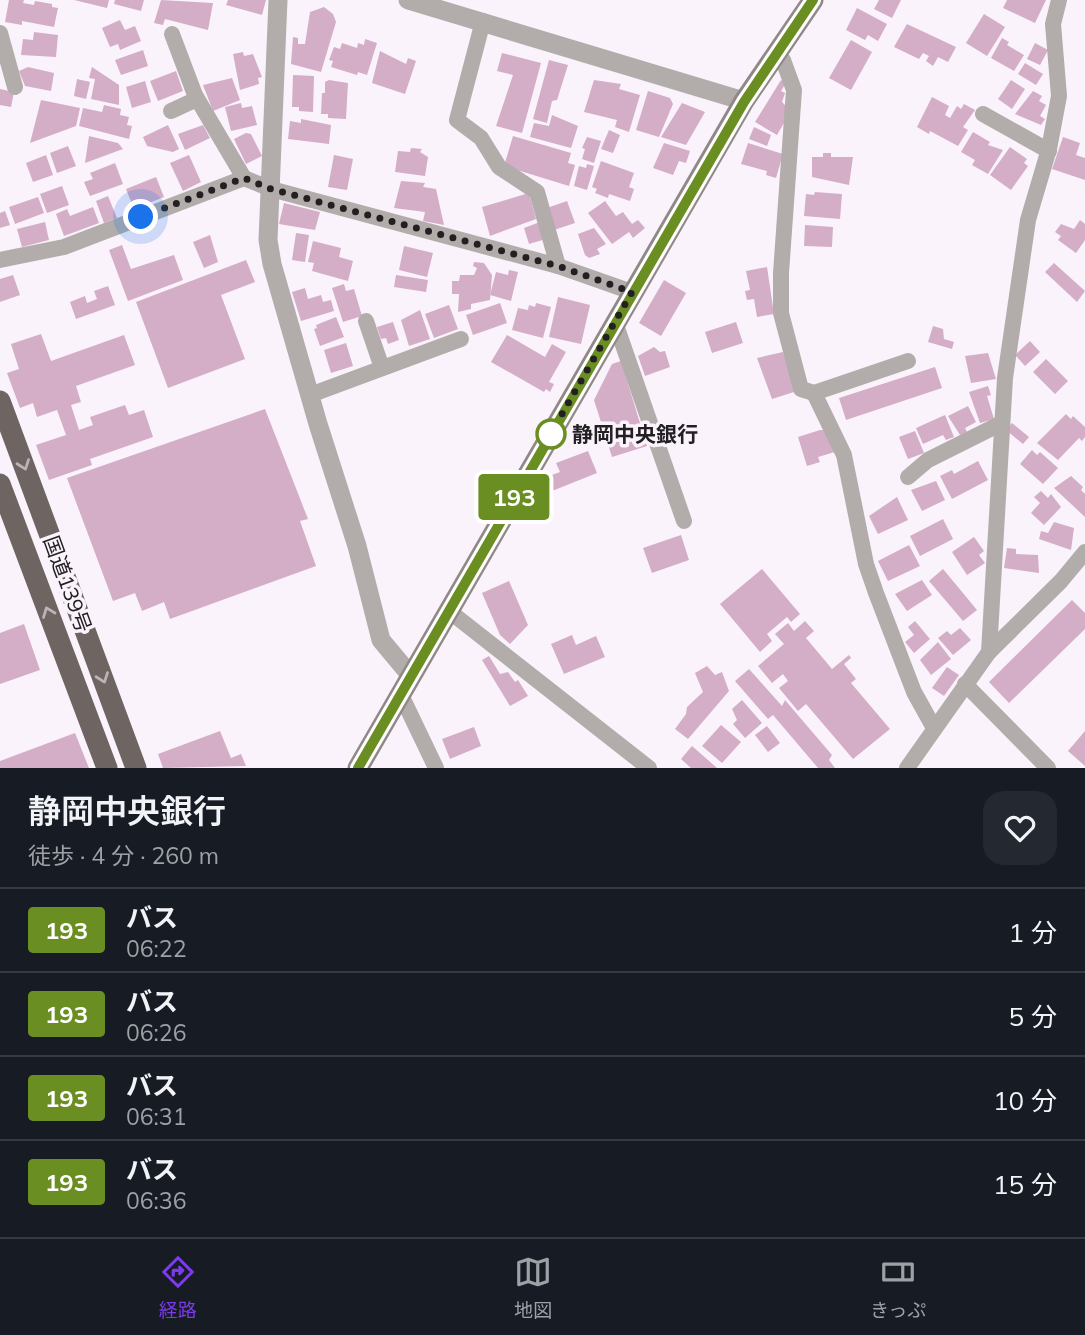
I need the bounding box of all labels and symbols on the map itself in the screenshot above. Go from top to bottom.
your location [123,199,158,234]
marker: 静岡中央銀行 [536,419,566,449]
place label: 静岡中央銀行 [572,421,698,447]
one-way arrow [15,458,29,470]
line badge: 193 [474,474,554,520]
street label: 国道139号 [39,532,97,636]
one-way arrow [42,607,56,619]
one-way arrow [95,671,109,683]

